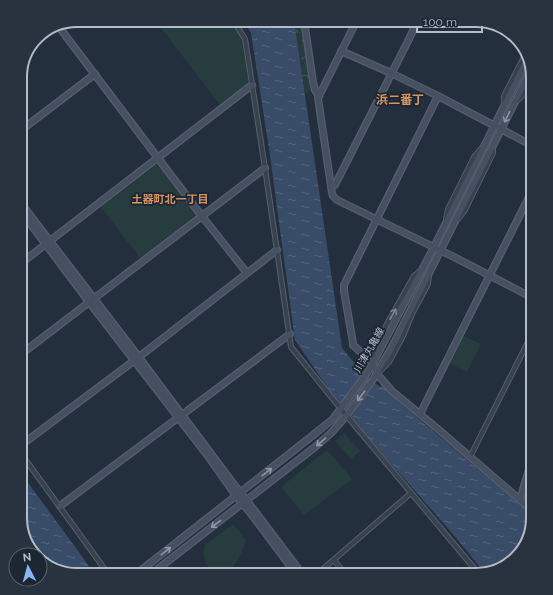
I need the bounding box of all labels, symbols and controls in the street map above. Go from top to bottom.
scale bar [417,8,482,34]
text: 100 m [423,15,457,29]
district label: 浜二番丁 [376,93,424,107]
one-way arrow [503,111,510,123]
district label: 土器町北一丁目 [132,193,209,206]
one-way arrow [390,309,397,321]
street label: 川津丸亀線 [352,326,386,374]
one-way arrow [357,390,365,401]
one-way arrow [316,437,326,446]
one-way arrow [262,468,273,476]
one-way arrow [210,519,221,528]
north arrow [8,547,48,587]
one-way arrow [161,547,172,555]
text: N [22,551,32,564]

